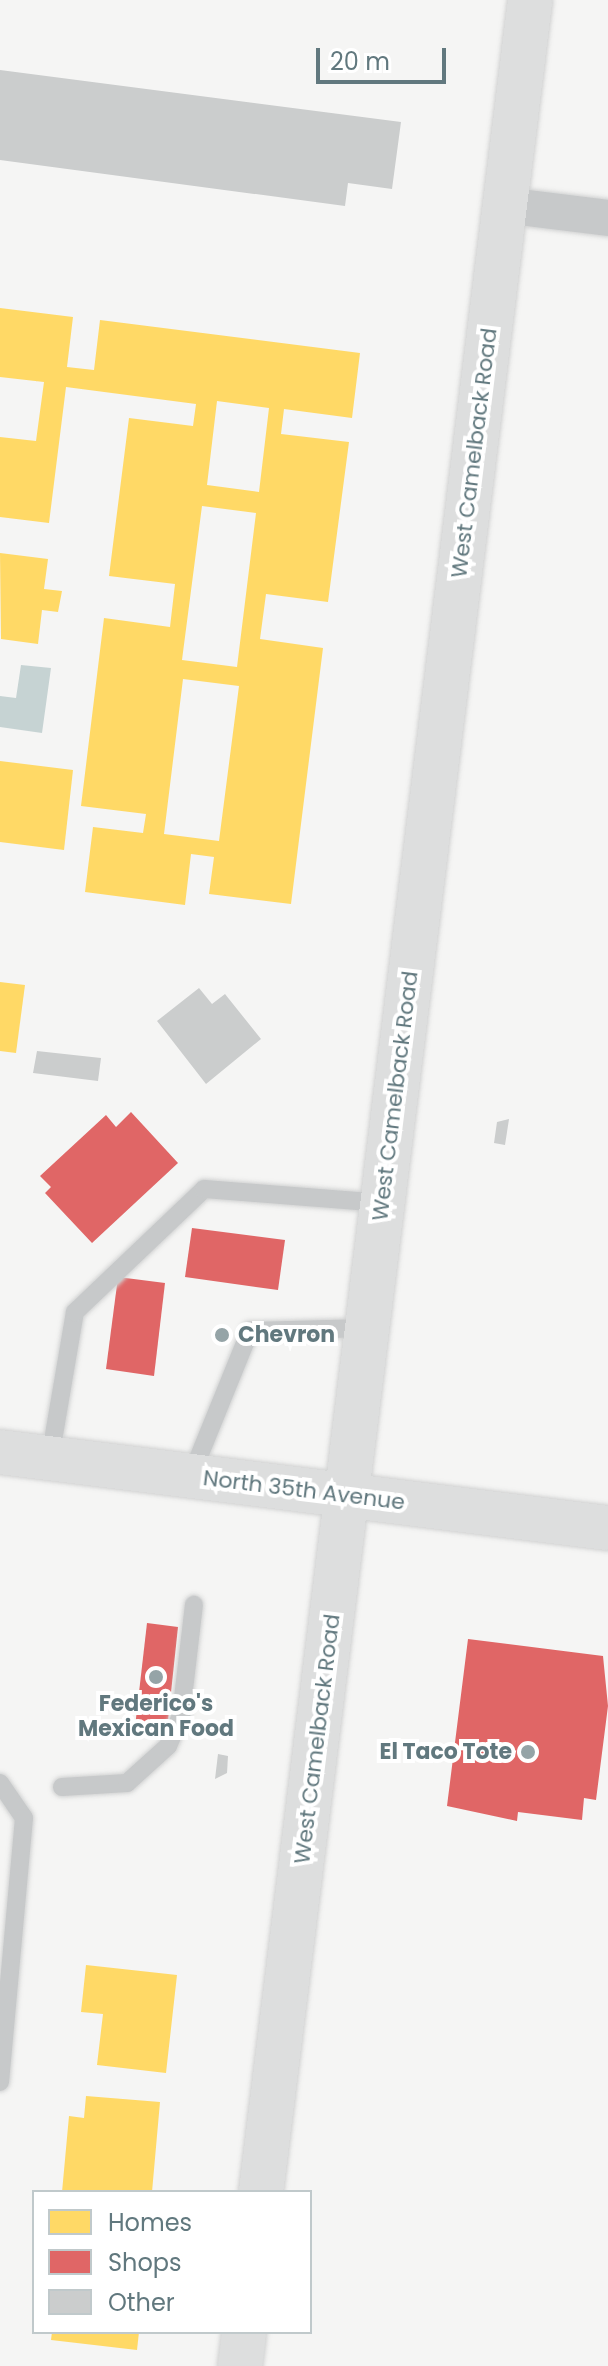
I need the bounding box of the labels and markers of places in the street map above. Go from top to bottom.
place label: Chevron [238,1322,335,1348]
marker: Chevron [213,1326,231,1344]
marker: Federico's Mexican Food [147,1668,165,1686]
place label: Federico's Mexican Food [78,1690,234,1742]
place label: El Taco Tote [380,1739,512,1765]
marker: El Taco Tote [519,1743,537,1761]

